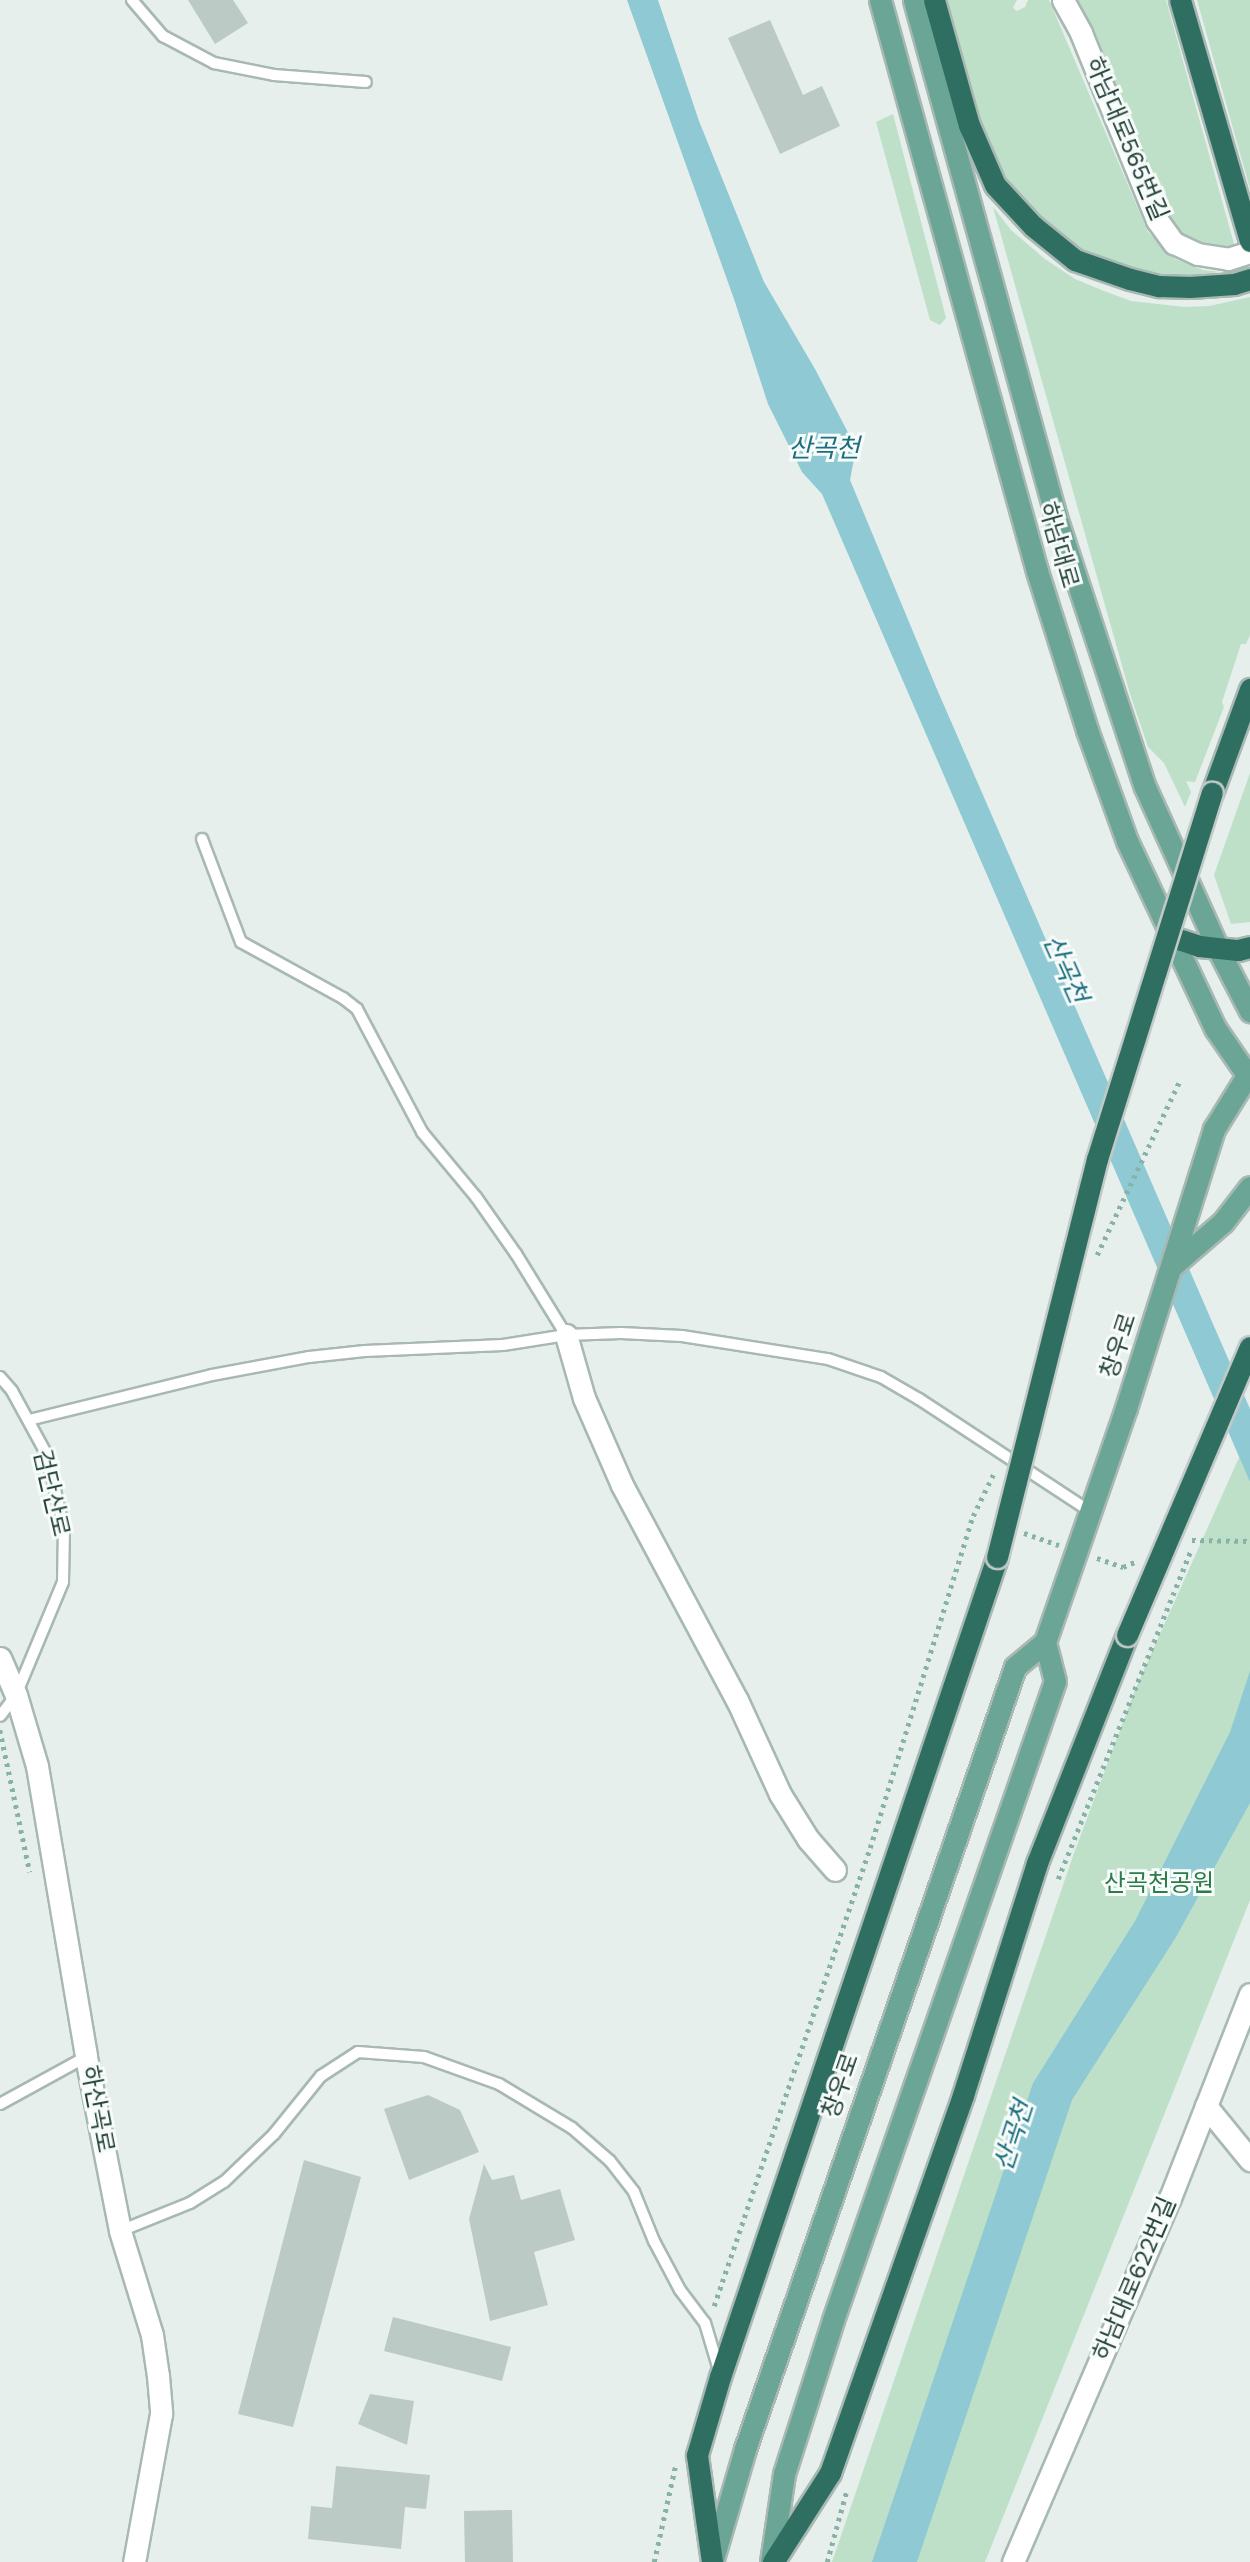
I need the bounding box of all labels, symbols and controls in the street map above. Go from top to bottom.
street label: 하남대로565번길 [1079,53,1173,225]
water label: 산곡천 [788,433,860,465]
street label: 하남대로 [1032,499,1084,591]
water label: 산곡천 [1036,930,1094,1008]
street label: 창우로 [1095,1310,1143,1382]
street label: 검단산로 [27,1447,75,1539]
park label: 산곡천공원 [1104,1870,1214,1898]
street label: 창우로 [817,2050,865,2122]
street label: 하산곡로 [74,2063,120,2155]
water label: 산곡천 [988,2097,1040,2175]
street label: 하남대로622번길 [1088,2193,1182,2365]

